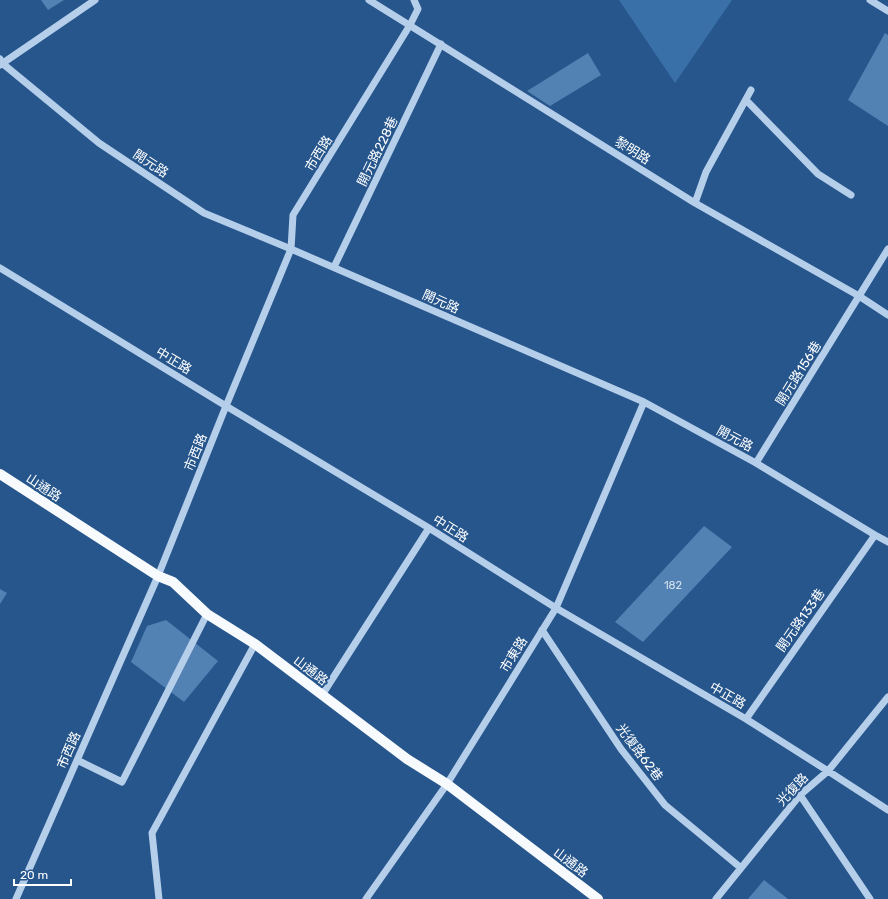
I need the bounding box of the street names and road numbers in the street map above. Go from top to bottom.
street label: 開元路228巷 [354,114,401,188]
street label: 市西路 [302,133,335,174]
street label: 黎明路 [612,134,653,167]
street label: 開元路 [130,147,171,180]
street label: 開元路 [420,287,462,316]
street label: 開元路156巷 [773,338,824,408]
street label: 中正路 [153,344,194,377]
street label: 開元路 [714,423,756,454]
street label: 市西路 [181,431,210,473]
street label: 山通路 [23,471,64,504]
street label: 中正路 [430,512,471,545]
street label: 開元路133巷 [773,586,828,655]
street label: 市東路 [497,634,530,675]
street label: 山通路 [291,653,331,688]
street label: 中正路 [707,679,748,712]
street label: 光復路62巷 [613,721,666,784]
street label: 市西路 [54,729,83,771]
street label: 光復路 [774,770,811,809]
street label: 山通路 [551,845,591,880]

